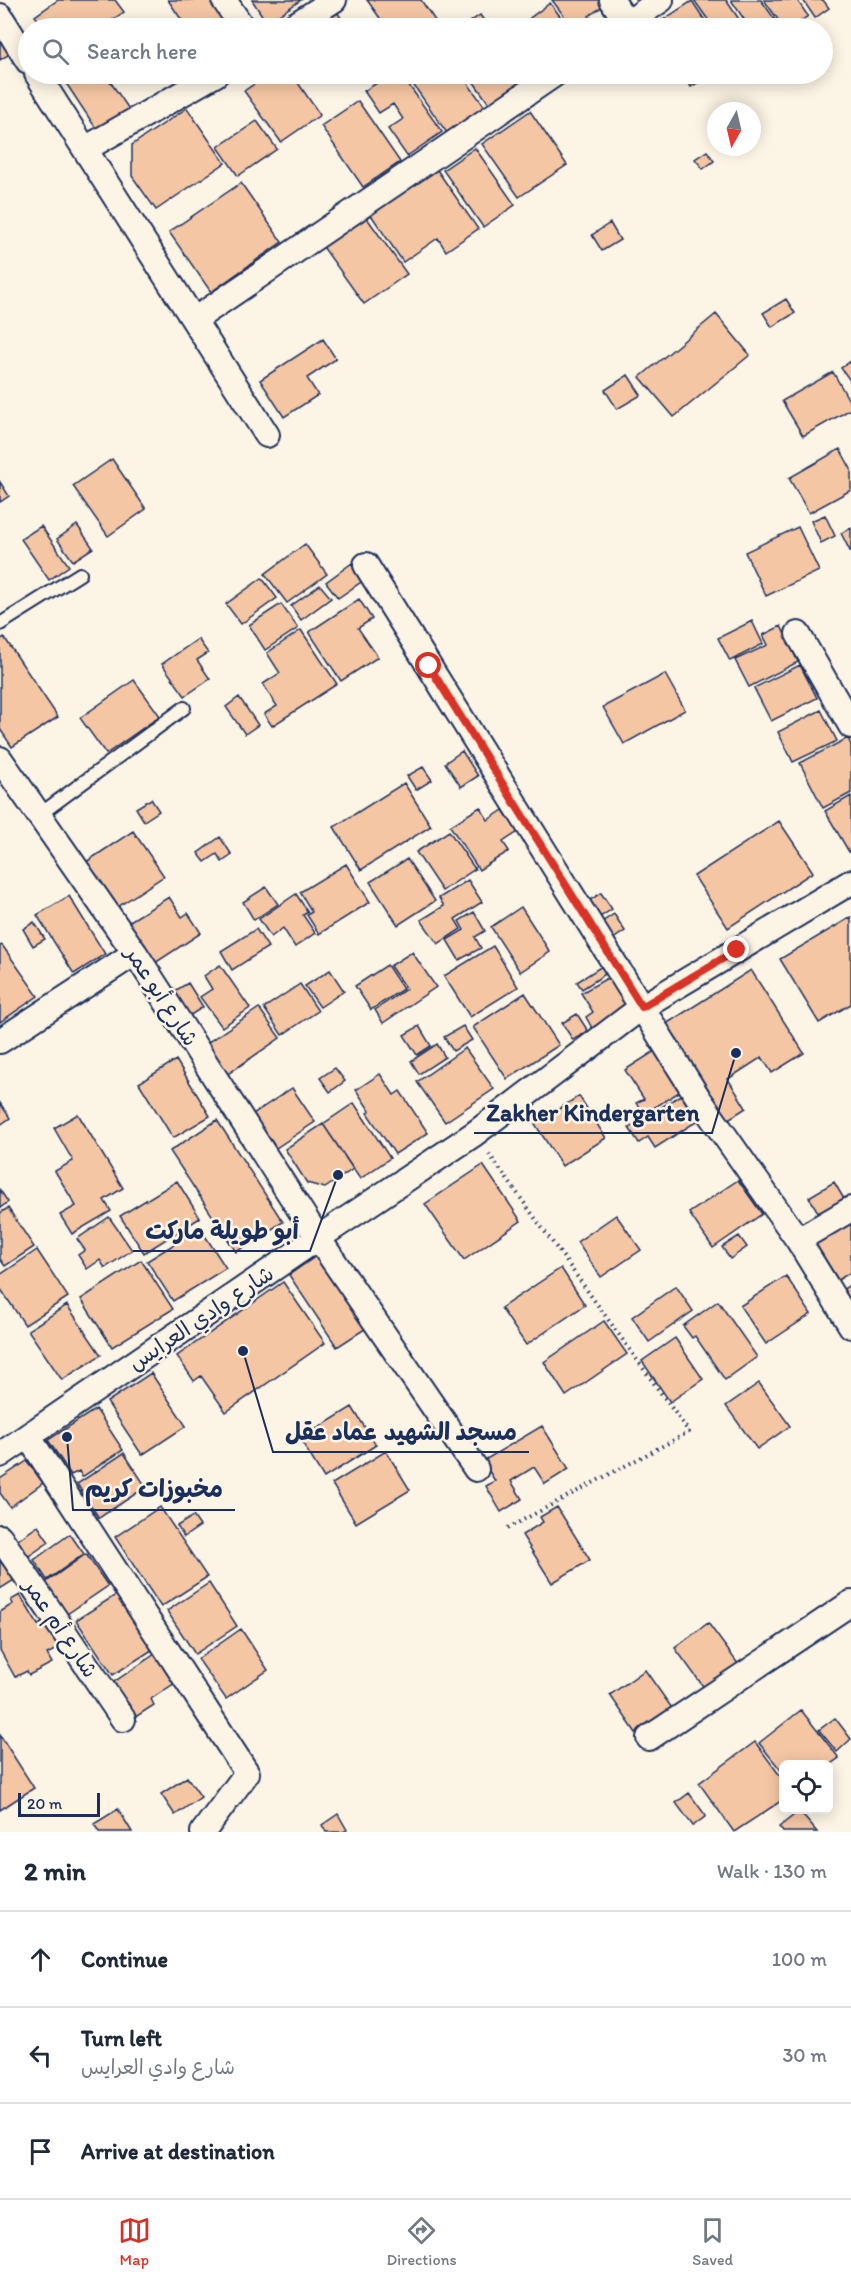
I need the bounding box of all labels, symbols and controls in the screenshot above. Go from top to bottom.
search box [18,18,833,84]
icon: search [39,35,72,68]
text: Search here [87,38,197,65]
north arrow [707,102,761,156]
route start [415,652,441,678]
route end [723,936,749,962]
street label: شارع أبو عمر [117,939,204,1052]
callout: Zakher Kindergarten [474,1091,712,1133]
text: Zakher Kindergarten [486,1098,700,1128]
callout: أبو طويلة ماركت [133,1209,310,1251]
text: أبو طويلة ماركت [145,1216,300,1246]
street label: شارع وادي العرايس [123,1259,280,1379]
callout: مسجد الشهيد عماد عقل [273,1410,529,1452]
text: مسجد الشهيد عماد عقل [285,1417,517,1446]
callout: مخبوزات كريم [73,1468,235,1510]
text: مخبوزات كريم [85,1474,223,1507]
street label: شارع أم عمر [14,1572,104,1684]
map controls [779,1760,833,1814]
button: locate [779,1760,833,1814]
scale bar [18,1790,100,1818]
text: 20 m [27,1794,62,1813]
text: 2 min [24,1855,86,1887]
text: Walk · 130 m [717,1859,827,1883]
icon: ahead [24,1943,57,1976]
text: Continue [81,1946,168,1973]
text: 100 m [772,1947,827,1971]
text: Turn left [81,2025,162,2052]
icon: left [24,2039,57,2072]
text: 30 m [782,2043,827,2067]
text: شارع وادي العرايس [81,2055,235,2079]
icon: arrive [24,2135,57,2168]
text: Arrive at destination [81,2138,275,2165]
tab: Map [118,2214,151,2269]
tab: Directions [386,2214,457,2269]
tab: Saved [692,2214,733,2269]

